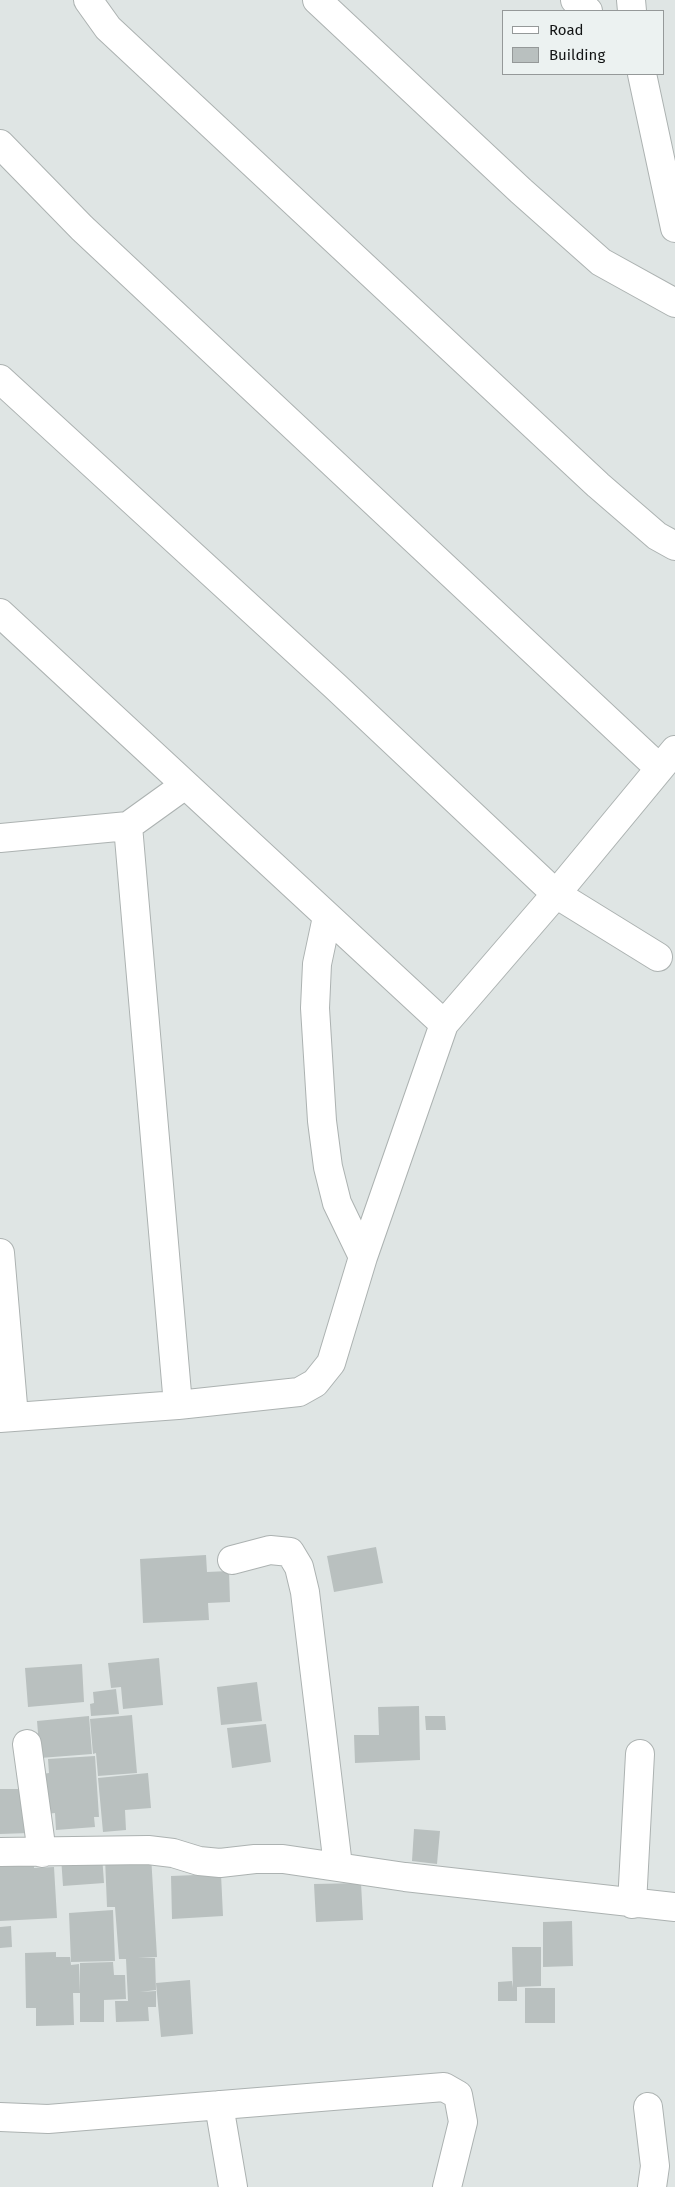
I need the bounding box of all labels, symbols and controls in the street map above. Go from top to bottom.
legend [502,10,665,75]
text: Road [549,21,584,39]
text: Building [549,46,605,64]

